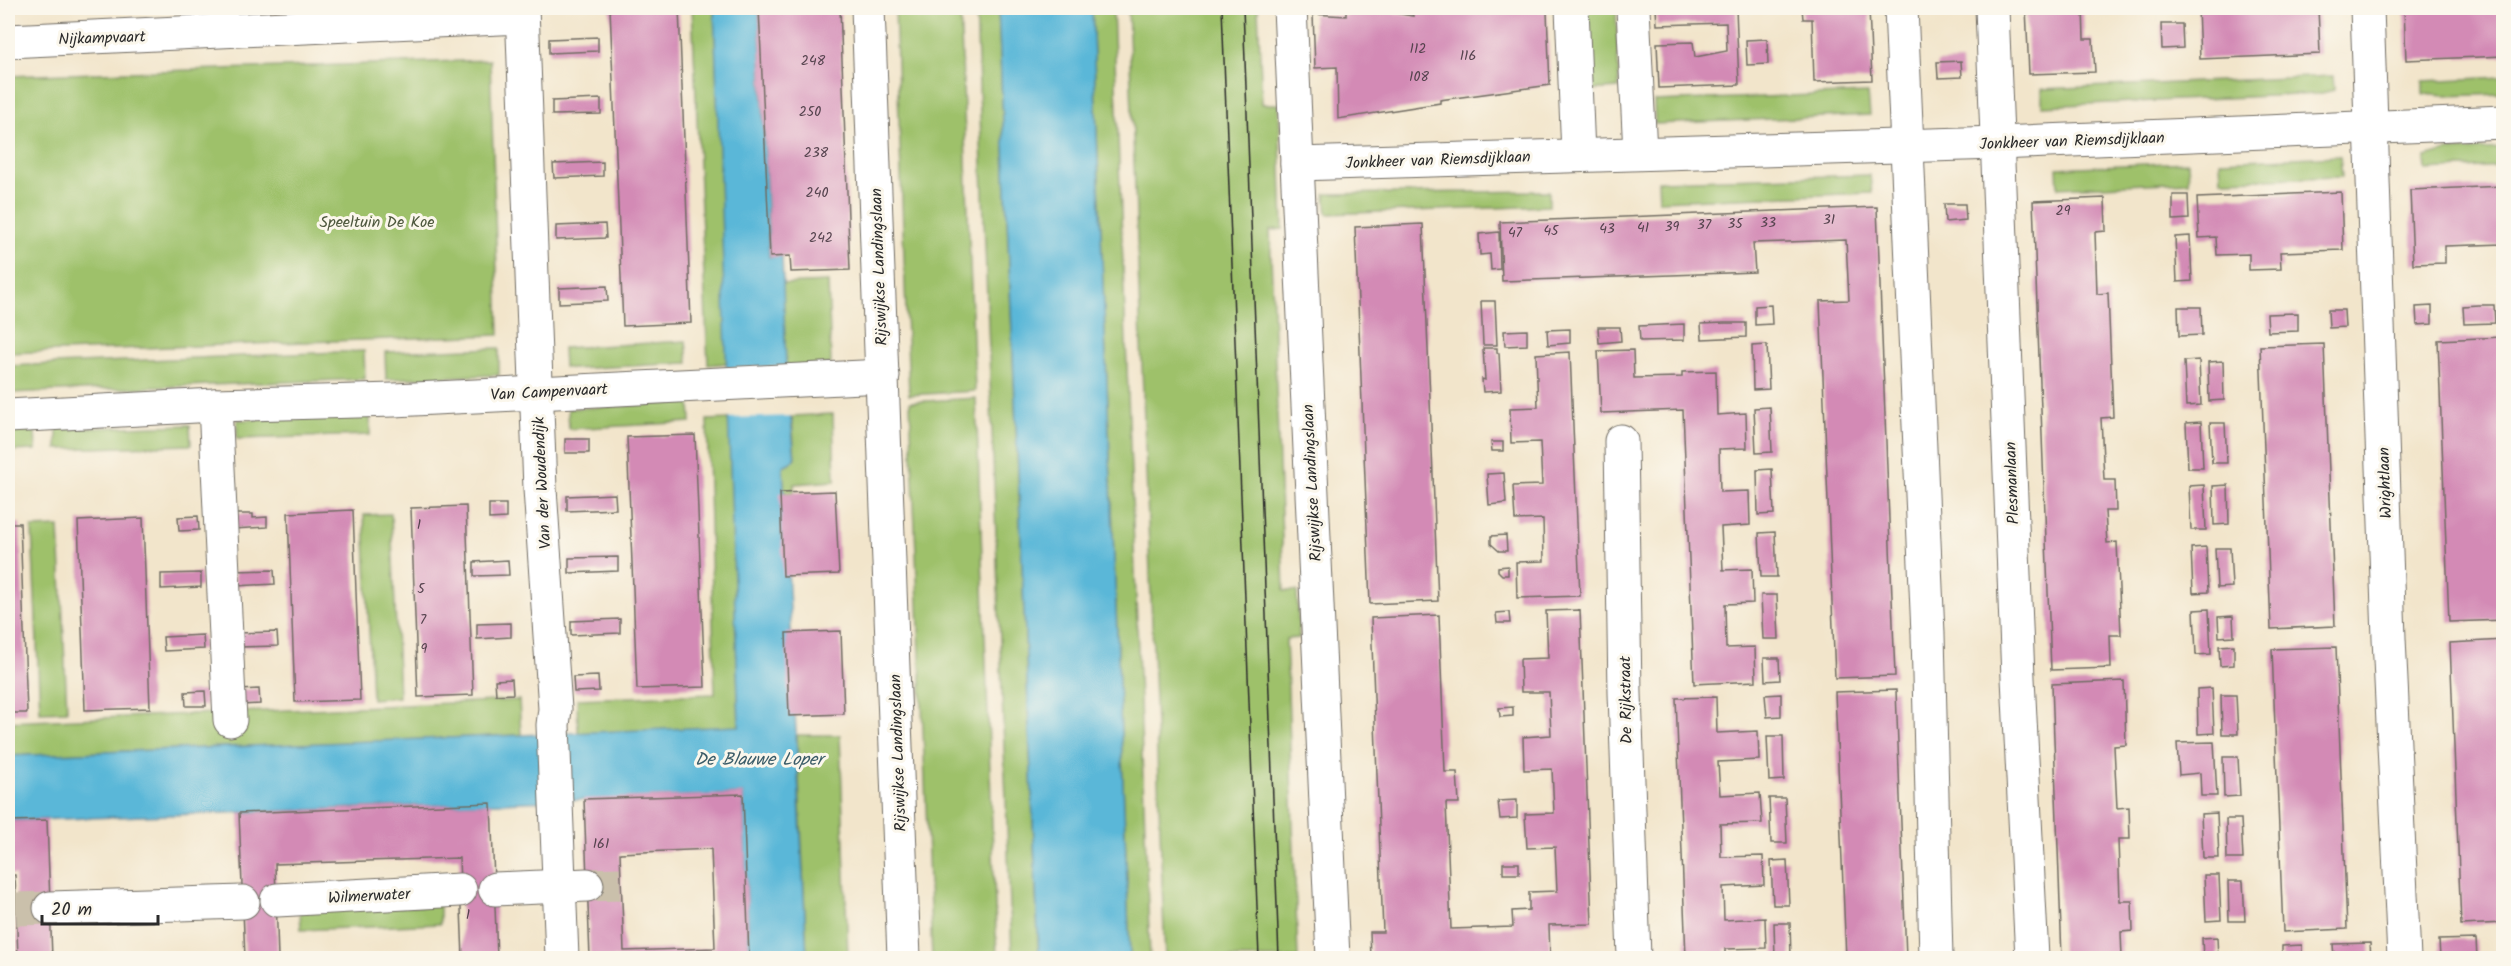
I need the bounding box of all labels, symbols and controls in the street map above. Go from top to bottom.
street label: Nijkampvaart [58,24,147,53]
house number: 112 [1410,38,1426,60]
house number: 116 [1460,45,1476,67]
house number: 248 [801,50,826,72]
house number: 108 [1409,66,1429,88]
house number: 250 [799,101,821,123]
street label: Jonkheer van Riemsdijklaan [1979,126,2165,157]
house number: 238 [804,142,829,164]
street label: Jonkheer van Riemsdijklaan [1345,145,1531,176]
house number: 240 [806,182,828,204]
street label: Rijswijkse Landingslaan [864,188,895,346]
house number: 29 [2056,200,2071,222]
house number: 31 [1823,209,1835,231]
park label: Speeltuin De Koe [320,210,434,235]
house number: 33 [1760,212,1776,234]
house number: 35 [1727,213,1744,235]
house number: 37 [1697,214,1712,236]
house number: 39 [1665,216,1680,238]
house number: 41 [1637,217,1649,239]
house number: 43 [1599,218,1615,240]
house number: 45 [1543,220,1560,242]
house number: 47 [1508,222,1523,244]
house number: 242 [809,227,833,249]
street label: Van Campenvaart [490,377,609,408]
street label: Rijswijkse Landingslaan [1296,404,1329,562]
street label: Van der Woudendijk [527,416,558,550]
street label: Plesmanlaan [1999,441,2026,525]
street label: Wrightlaan [2372,447,2399,519]
house number: 1 [417,514,421,536]
house number: 5 [417,578,426,600]
house number: 7 [420,609,427,631]
house number: 9 [421,638,428,660]
street label: De Rijkstraat [1613,655,1640,744]
street label: Rijswijkse Landingslaan [883,674,914,832]
water label: De Blauwe Loper [695,746,827,775]
house number: 161 [593,833,609,855]
street label: Wilmerwater [327,882,413,911]
scale bar [42,888,158,926]
text: 20 m [51,896,92,925]
house number: 1 [466,904,470,926]

